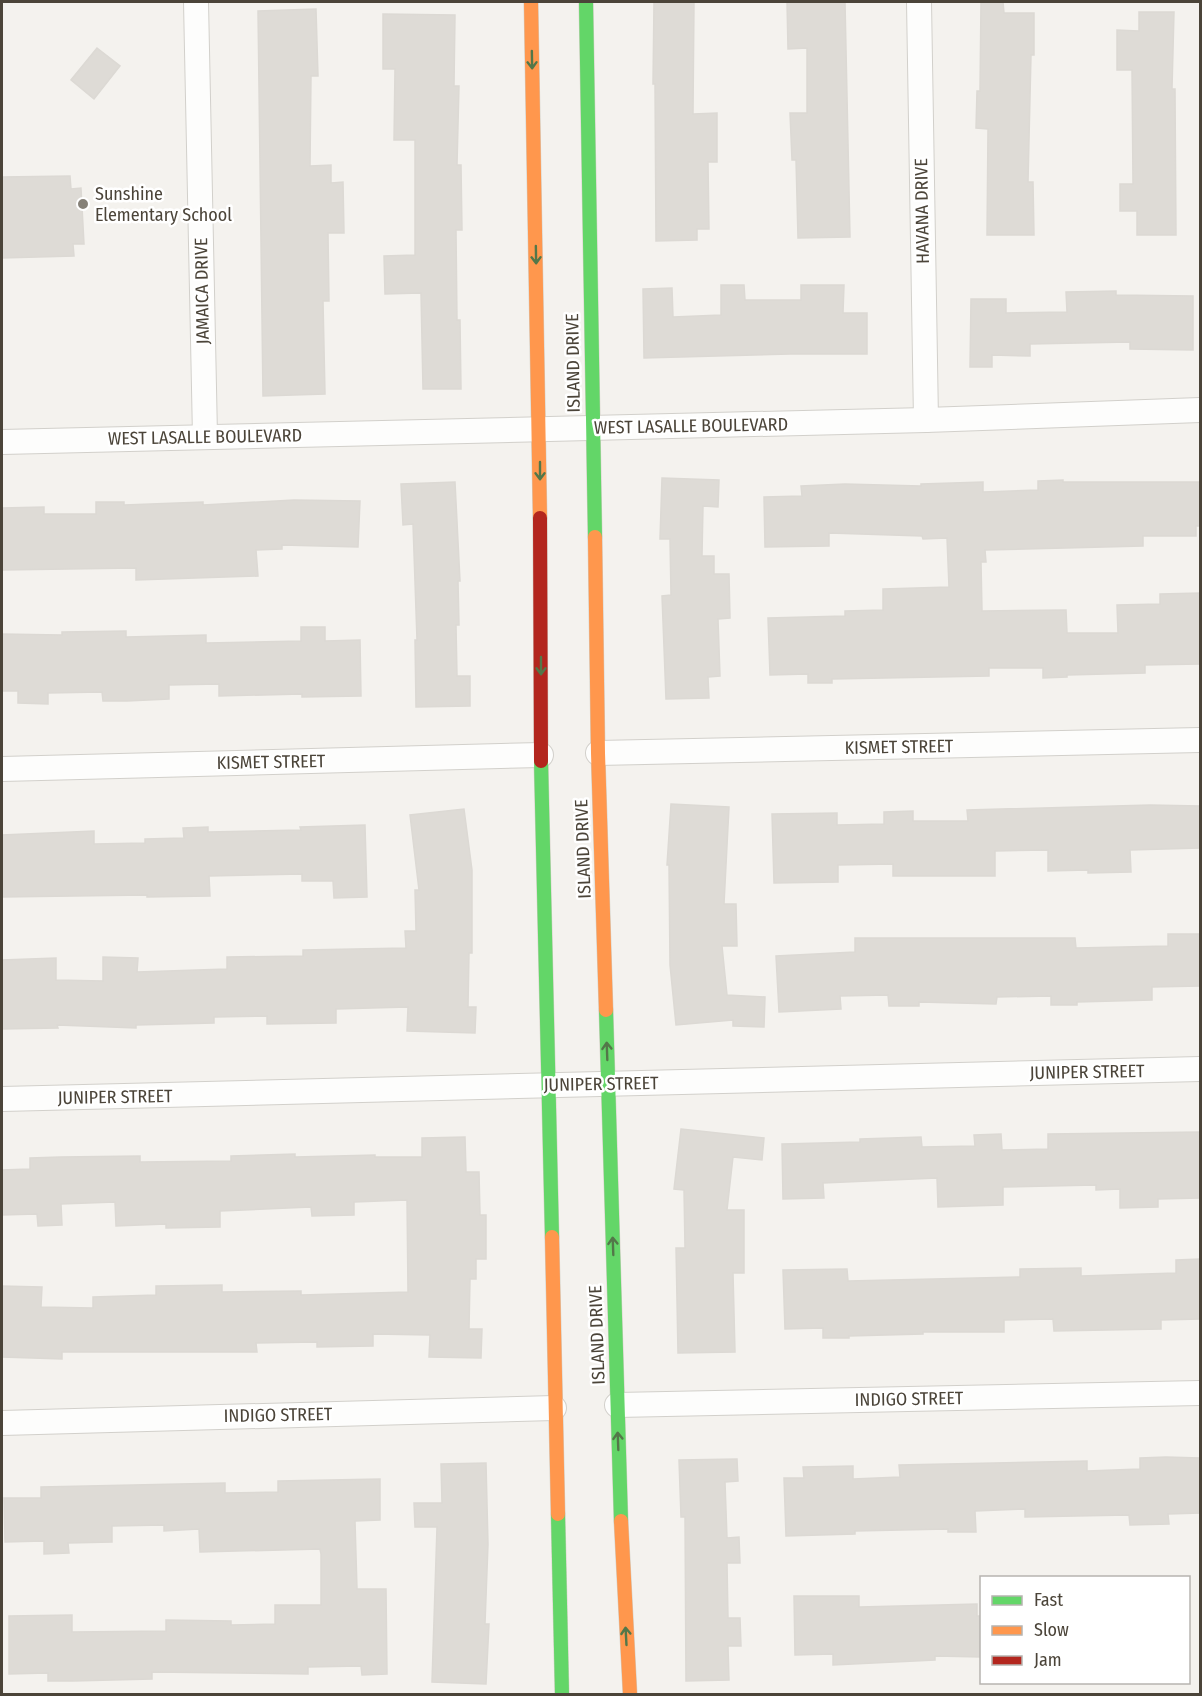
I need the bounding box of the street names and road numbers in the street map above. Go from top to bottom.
street label: HAVANA DRIVE [910,158,934,264]
street label: JAMAICA DRIVE [190,237,214,345]
street label: ISLAND DRIVE [561,313,585,413]
street label: WEST LASALLE BOULEVARD [594,413,788,439]
street label: WEST LASALLE BOULEVARD [108,424,302,450]
street label: KISMET STREET [844,735,954,759]
street label: KISMET STREET [216,750,326,774]
street label: ISLAND DRIVE [570,799,596,899]
street label: JUNIPER STREET [1029,1060,1145,1084]
street label: JUNIPER STREET [543,1072,659,1096]
street label: JUNIPER STREET [57,1085,173,1109]
street label: ISLAND DRIVE [584,1285,610,1385]
street label: INDIGO STREET [855,1387,964,1411]
street label: INDIGO STREET [224,1403,333,1427]

